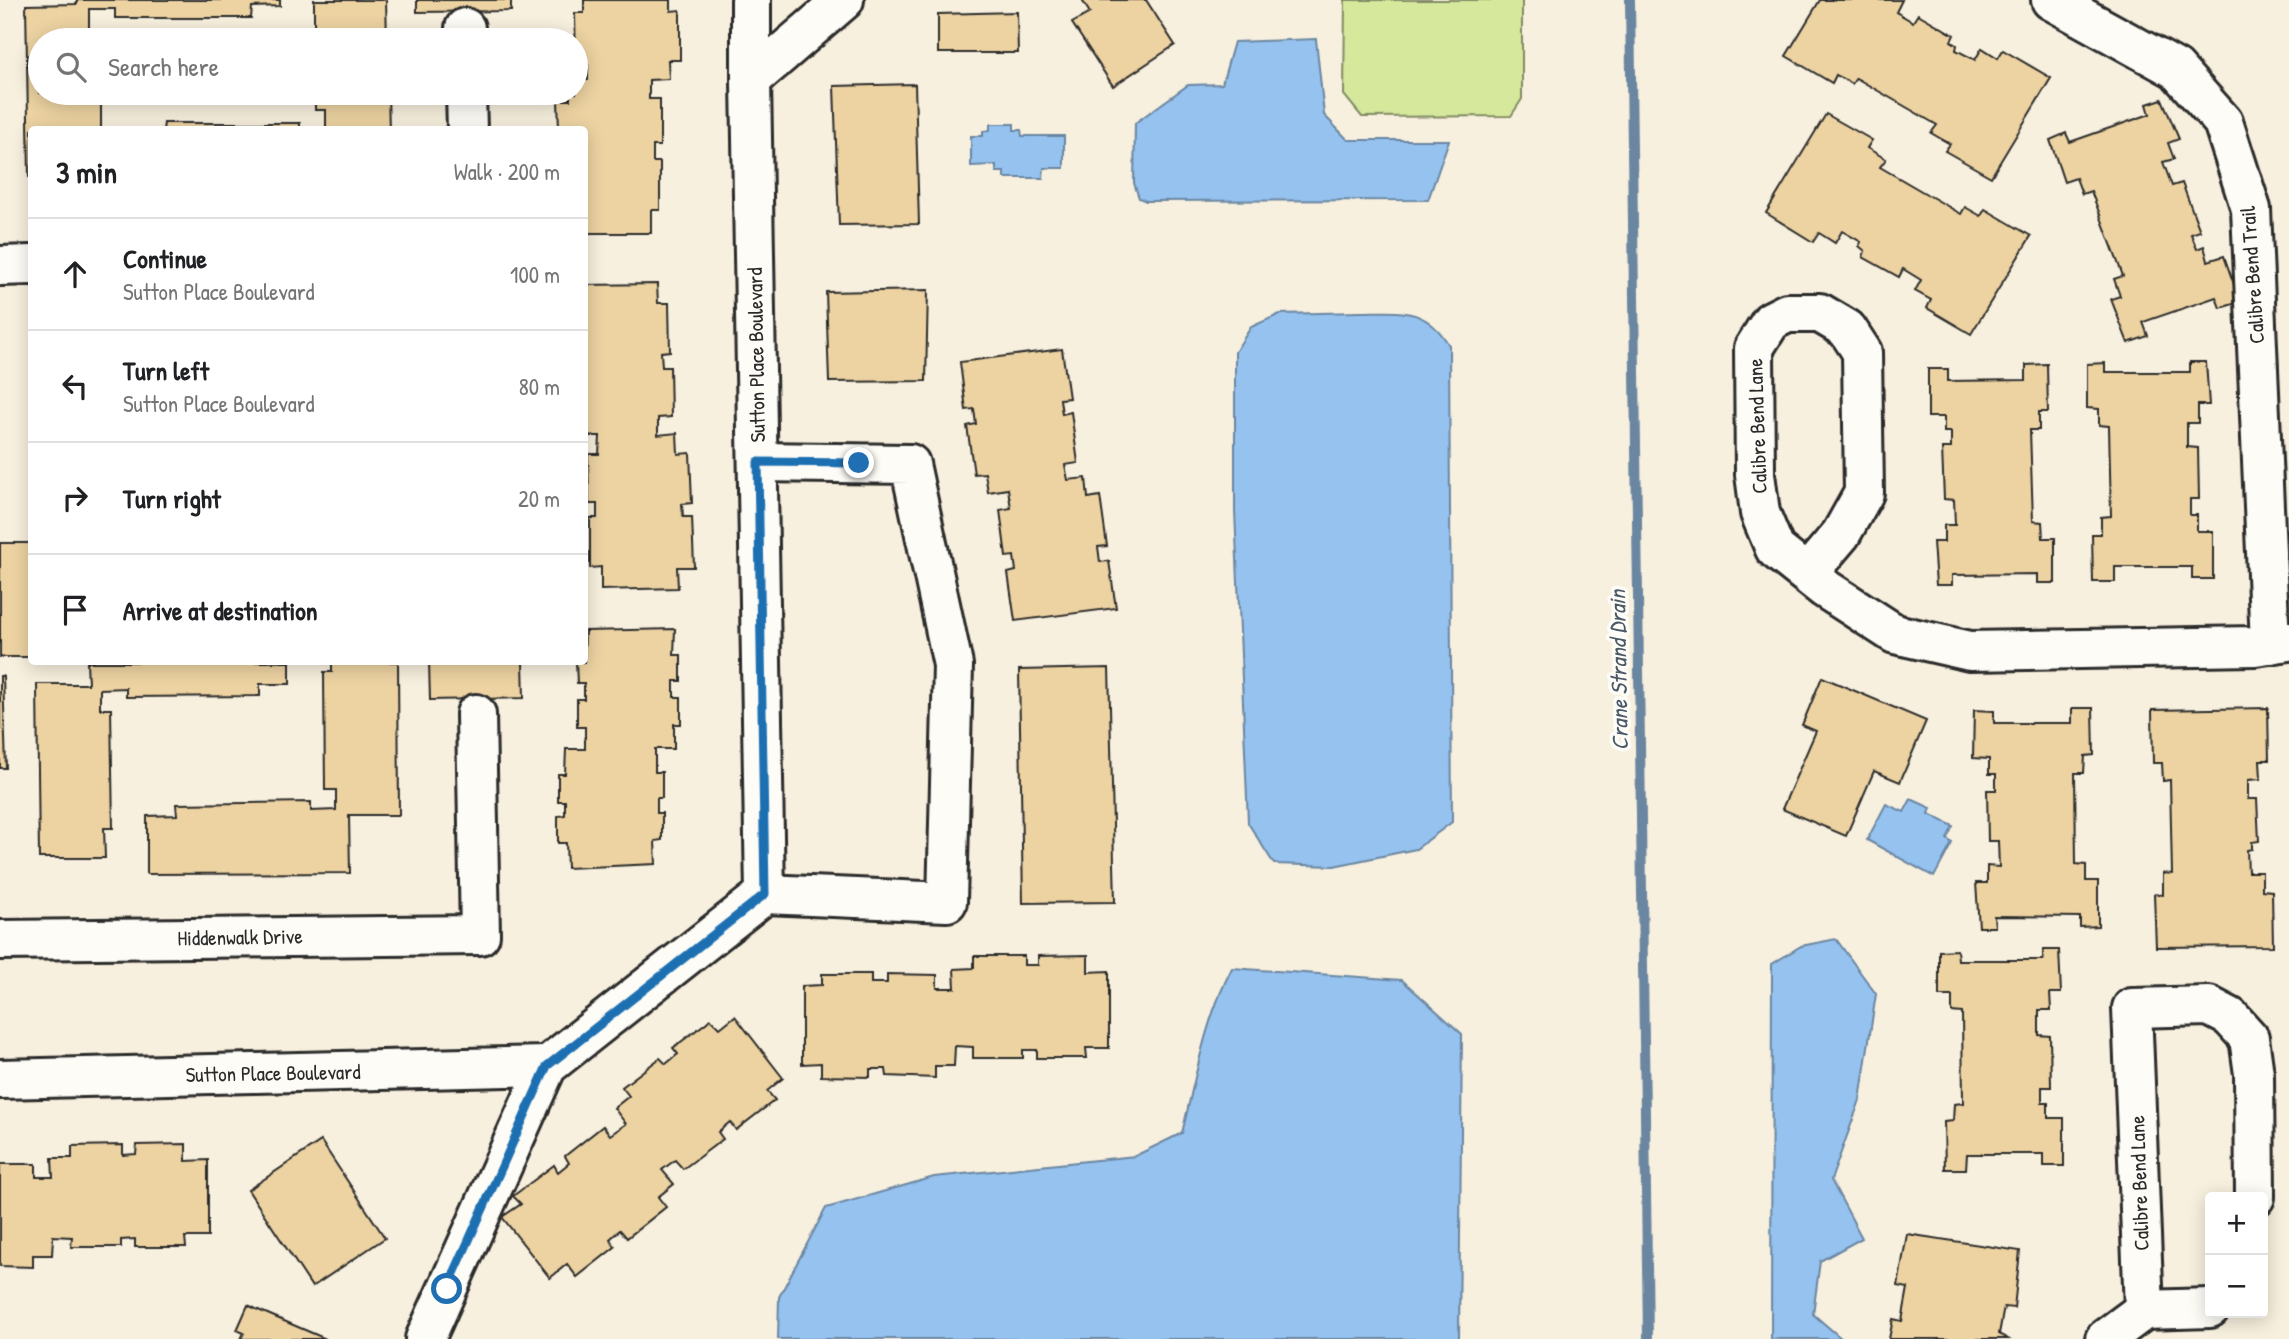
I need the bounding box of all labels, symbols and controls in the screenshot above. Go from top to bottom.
search box [28,28,588,105]
icon: search [52,48,90,86]
text: Search here [108,49,219,84]
text: 3 min [56,152,117,192]
text: Walk · 200 m [454,156,560,187]
street label: Calibre Bend Trail [2233,205,2271,345]
text: Continue [123,241,207,276]
icon: ahead [56,255,94,293]
text: 100 m [510,259,560,290]
street label: Sutton Place Boulevard [740,267,772,443]
text: Sutton Place Boulevard [123,276,315,307]
text: Turn left [123,353,209,388]
street label: Calibre Bend Lane [1740,358,1774,494]
icon: left [56,367,94,405]
text: 80 m [519,371,560,402]
text: Sutton Place Boulevard [123,388,315,419]
route end [843,447,874,478]
icon: right [56,479,94,517]
text: Turn right [123,481,221,516]
text: 20 m [518,483,560,514]
water label: Crane Strand Drain [1601,588,1635,751]
icon: arrive [56,591,94,629]
text: Arrive at destination [123,593,318,628]
street label: Hiddenwalk Drive [177,921,303,953]
street label: Sutton Place Boulevard [185,1057,361,1089]
street label: Calibre Bend Lane [2122,1115,2156,1251]
map controls [2205,1192,2268,1318]
button: + [2205,1192,2268,1255]
button: − [2205,1255,2268,1318]
route start [431,1273,462,1304]

